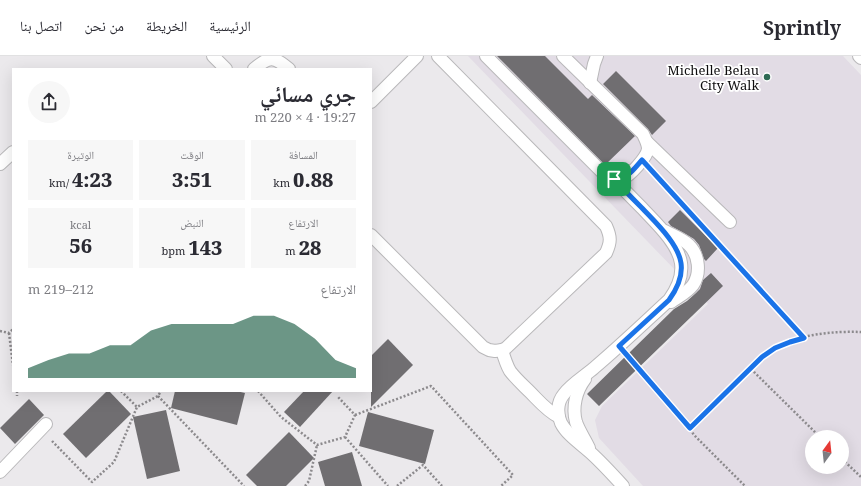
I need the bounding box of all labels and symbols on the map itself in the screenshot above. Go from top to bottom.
place label: Michelle Belau City Walk [668,61,759,94]
marker: Michelle Belau City Walk [762,72,772,82]
pin [597,162,631,196]
north arrow [805,430,849,474]

